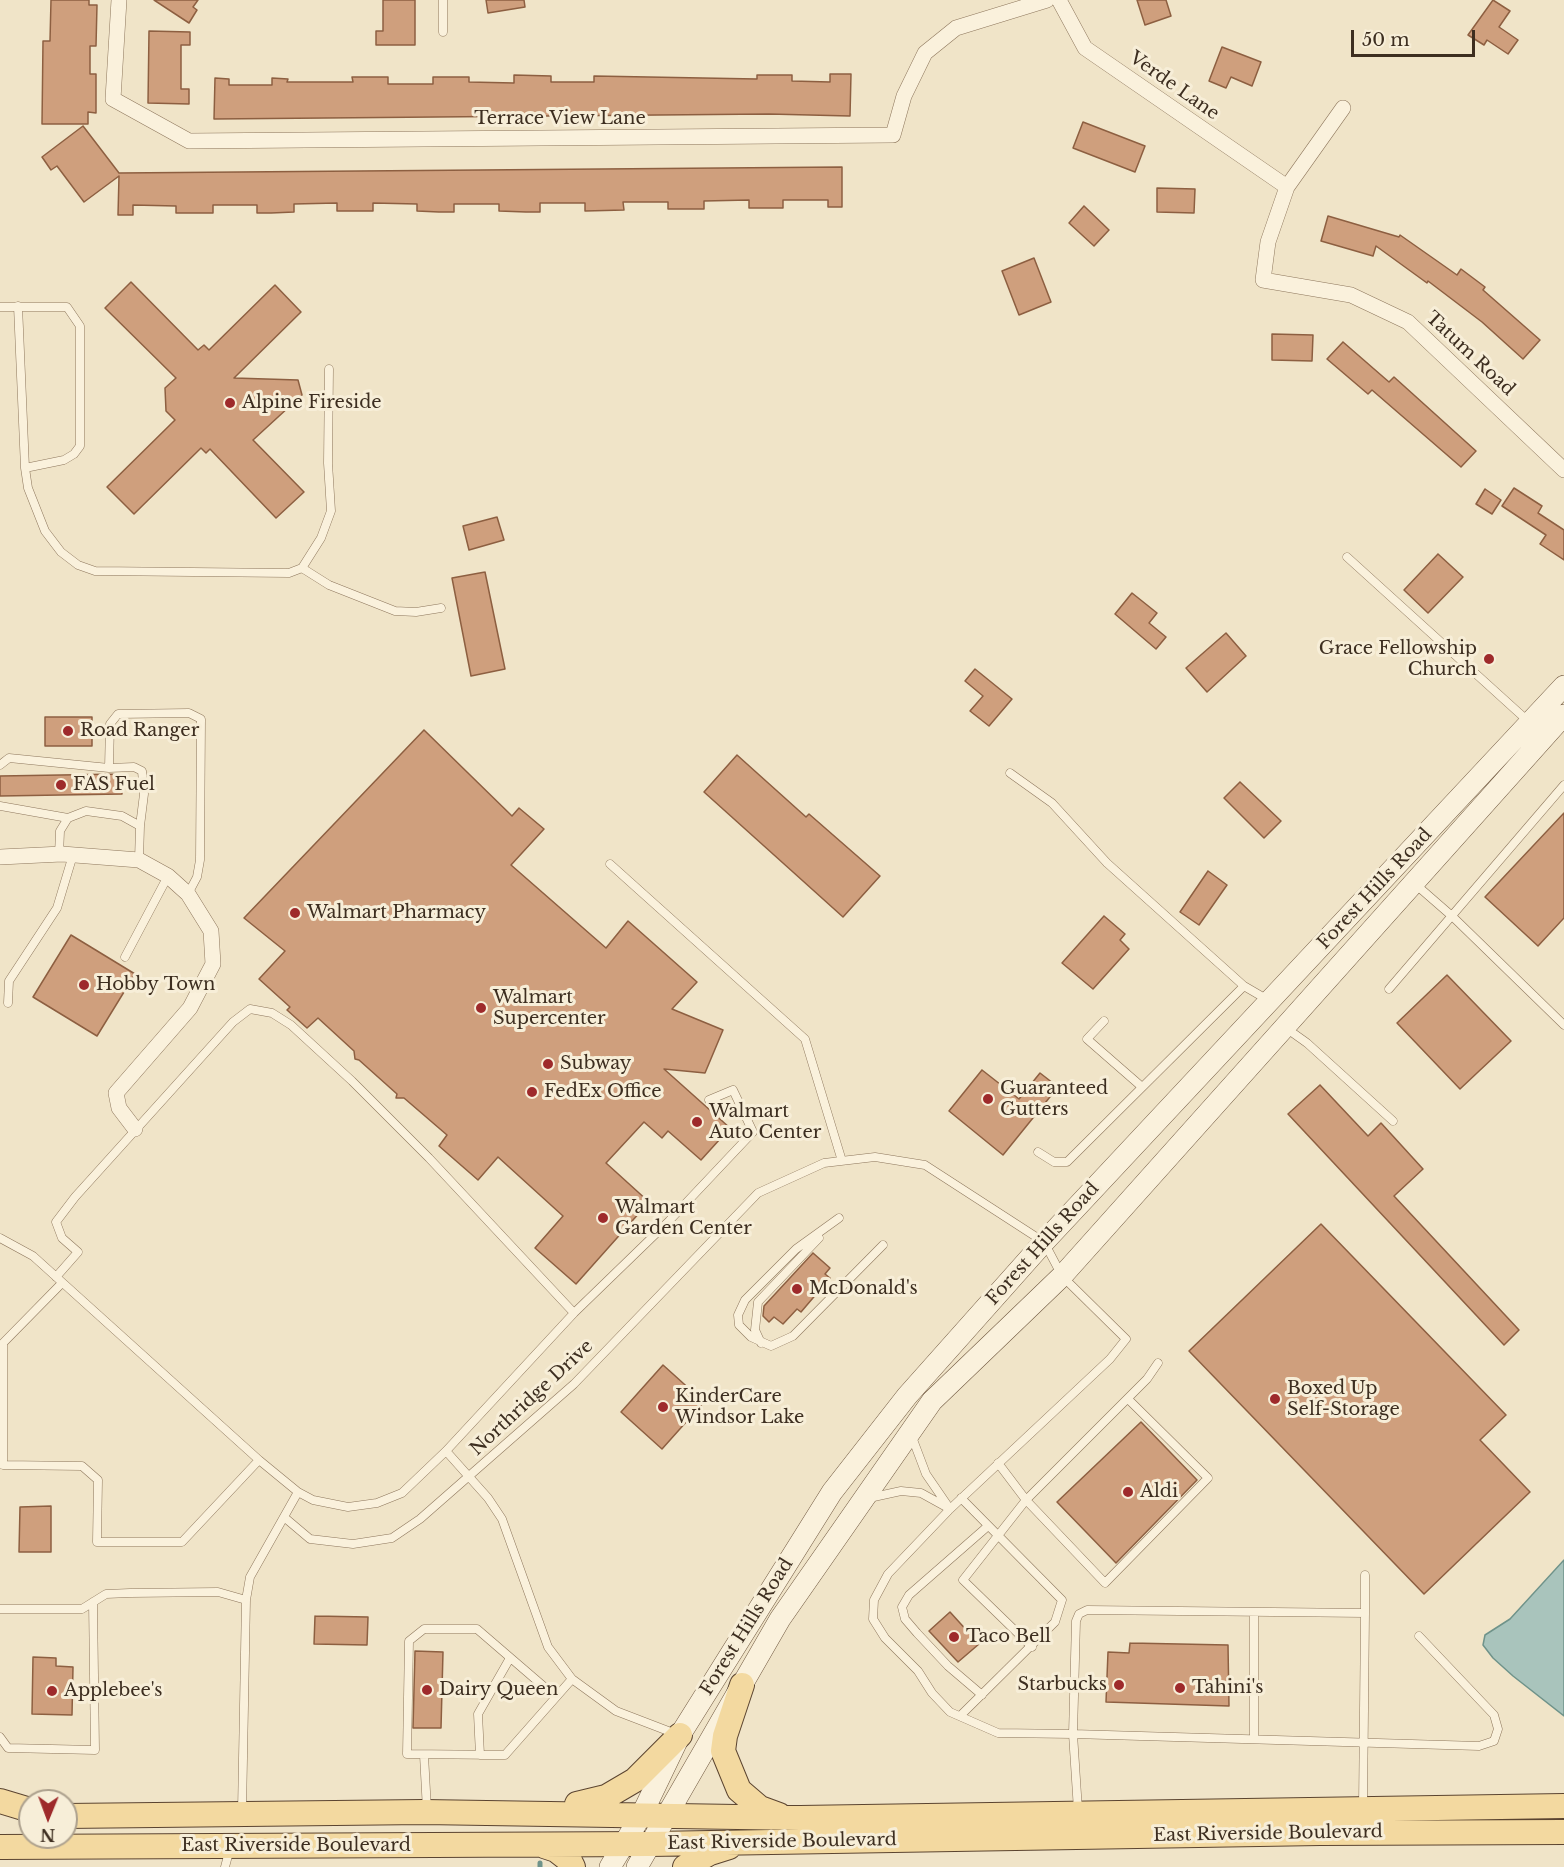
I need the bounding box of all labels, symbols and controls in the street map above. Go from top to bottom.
scale bar [1354,18,1478,56]
text: 50 m [1362,29,1410,51]
street label: Verde Lane [1125,47,1223,125]
street label: Terrace View Lane [474,108,646,130]
street label: Tatum Road [1421,307,1519,401]
place label: Alpine Fireside [242,392,382,414]
marker: Alpine Fireside [223,396,237,410]
place label: Grace Fellowship Church [1319,638,1477,680]
marker: Grace Fellowship Church [1482,652,1496,666]
place label: Road Ranger [80,720,199,742]
marker: Road Ranger [61,724,75,738]
place label: FAS Fuel [73,774,155,796]
marker: FAS Fuel [54,778,68,792]
street label: Forest Hills Road [1313,824,1437,954]
place label: Walmart Pharmacy [307,902,486,924]
marker: Walmart Pharmacy [288,906,302,920]
place label: Hobby Town [96,974,215,996]
marker: Hobby Town [77,978,91,992]
place label: Walmart Supercenter [493,987,606,1030]
marker: Walmart Supercenter [474,1001,488,1015]
place label: Subway [560,1053,631,1075]
marker: Subway [541,1057,555,1071]
place label: Guaranteed Gutters [1000,1078,1108,1120]
place label: FedEx Office [544,1081,661,1103]
marker: FedEx Office [525,1085,539,1099]
marker: Guaranteed Gutters [981,1092,995,1106]
place label: Walmart Auto Center [709,1101,821,1144]
marker: Walmart Auto Center [690,1115,704,1129]
street label: Forest Hills Road [982,1178,1104,1310]
place label: Walmart Garden Center [615,1197,752,1240]
marker: Walmart Garden Center [596,1211,610,1225]
place label: McDonald's [809,1278,918,1300]
marker: McDonald's [790,1282,804,1296]
street label: Northridge Drive [466,1336,598,1460]
place label: Boxed Up Self-Storage [1287,1378,1400,1420]
place label: KinderCare Windsor Lake [675,1386,804,1428]
marker: Boxed Up Self-Storage [1268,1392,1282,1406]
marker: KinderCare Windsor Lake [656,1400,670,1414]
place label: Aldi [1140,1481,1178,1503]
marker: Aldi [1121,1485,1135,1499]
street label: Forest Hills Road [696,1554,798,1700]
place label: Taco Bell [966,1626,1051,1648]
marker: Taco Bell [947,1630,961,1644]
place label: Starbucks [1017,1674,1107,1696]
place label: Tahini's [1192,1677,1263,1699]
marker: Starbucks [1112,1678,1126,1692]
place label: Dairy Queen [439,1679,558,1701]
place label: Applebee's [64,1680,162,1702]
marker: Tahini's [1173,1681,1187,1695]
marker: Dairy Queen [420,1683,434,1697]
marker: Applebee's [45,1684,59,1698]
north arrow [18,1789,78,1849]
street label: East Riverside Boulevard [1153,1821,1383,1847]
text: N [40,1825,55,1845]
street label: East Riverside Boulevard [667,1829,897,1855]
street label: East Riverside Boulevard [181,1835,411,1857]

